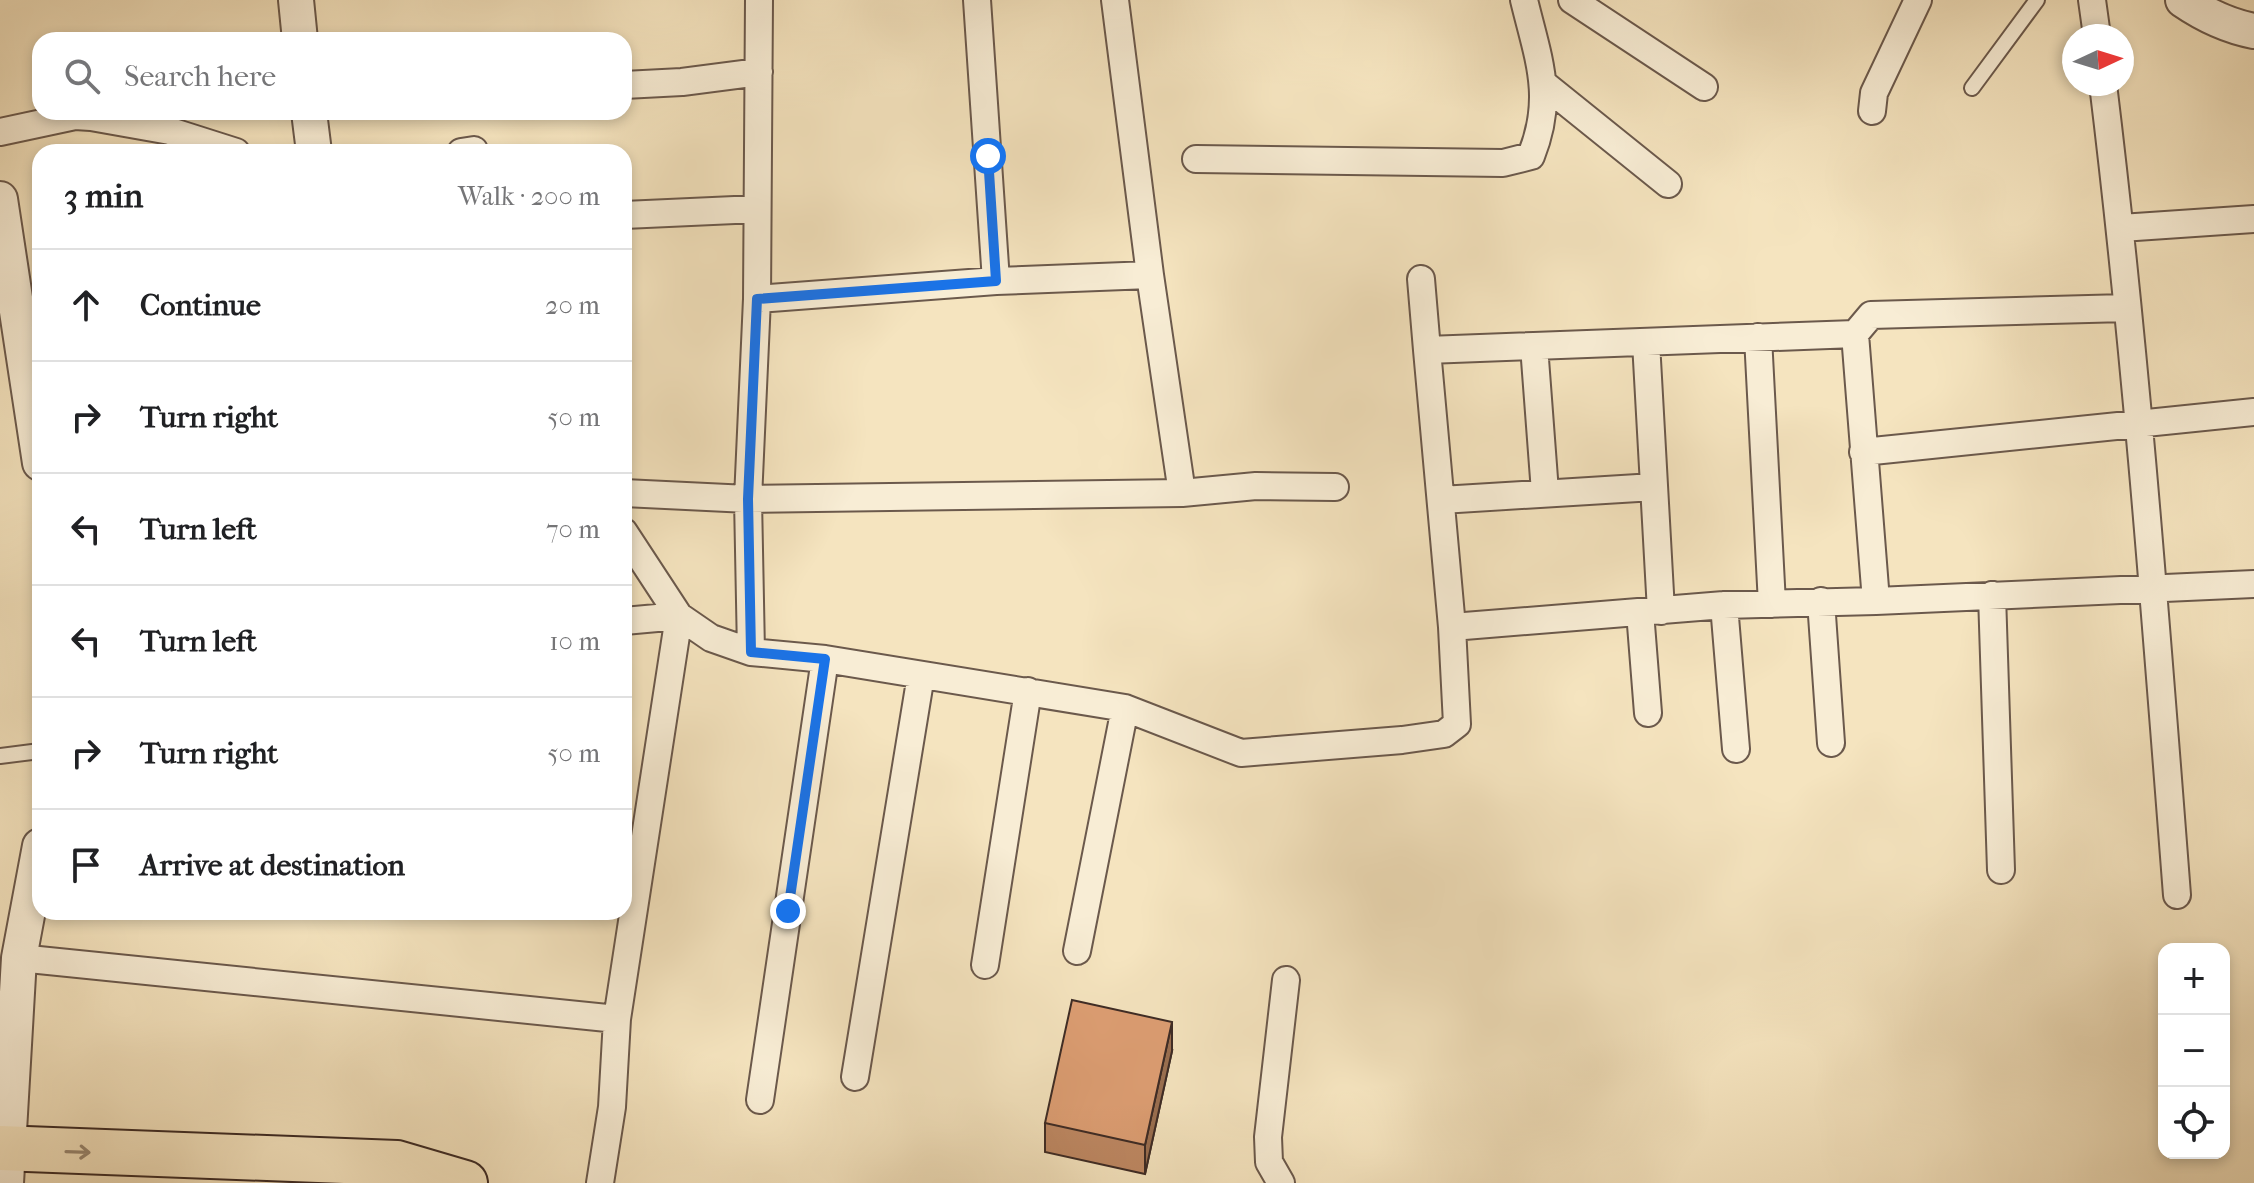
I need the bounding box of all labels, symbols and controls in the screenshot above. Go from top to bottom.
north arrow [2062,24,2134,96]
search box [32,32,632,120]
icon: search [60,54,104,98]
text: Search here [124,59,276,94]
route start [970,138,1006,174]
text: 3 min [64,176,143,216]
text: Walk · 200 m [458,181,600,212]
icon: ahead [64,283,108,327]
text: Continue [140,288,261,323]
text: 20 m [545,290,600,321]
icon: right [64,395,108,439]
text: Turn right [140,400,278,435]
text: 50 m [547,402,600,433]
icon: left [64,507,108,551]
text: Turn left [140,512,257,547]
text: 70 m [546,514,600,545]
icon: left [64,619,108,663]
text: Turn left [140,624,257,659]
text: 10 m [549,626,600,657]
icon: right [64,731,108,775]
text: Turn right [140,736,278,771]
text: 50 m [547,738,600,769]
icon: arrive [64,843,108,887]
text: Arrive at destination [140,848,405,883]
route end [770,893,806,929]
map controls [2158,943,2230,1159]
button: + [2158,943,2230,1015]
button: − [2158,1015,2230,1087]
button: locate [2158,1087,2230,1159]
one-way arrow [64,1144,91,1159]

